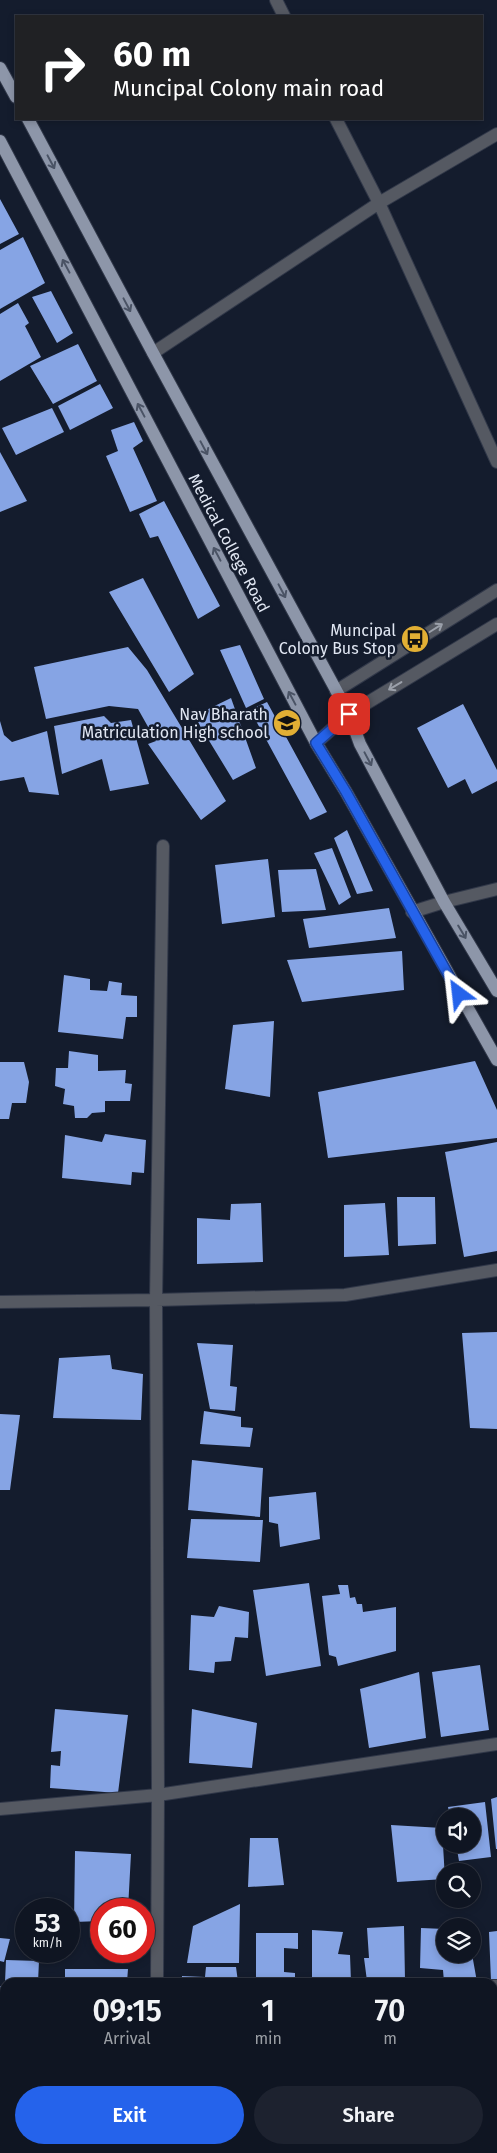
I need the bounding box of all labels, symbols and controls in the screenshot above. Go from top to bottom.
text: 60 m [113,33,191,75]
icon: right [30,35,95,100]
text: Muncipal Colony main road [113,75,384,102]
one-way arrow [46,154,56,169]
one-way arrow [61,259,71,274]
one-way arrow [122,298,132,313]
one-way arrow [136,403,145,418]
one-way arrow [199,441,209,456]
street label: Medical College Road [184,470,274,616]
one-way arrow [212,547,221,562]
one-way arrow [277,584,287,599]
place label: Muncipal Colony Bus Stop [279,621,396,658]
one-way arrow [429,623,443,633]
bus stop icon: Muncipal Colony Bus Stop [400,624,430,654]
one-way arrow [389,681,403,691]
one-way arrow [287,691,296,706]
pin [328,693,370,735]
icon: arrive [335,700,363,728]
place label: Nav Bharath Matriculation High school [82,705,268,742]
school or university icon: Nav Bharath Matriculation High school [272,708,302,738]
one-way arrow [364,751,373,766]
one-way arrow [458,925,468,939]
position arrow [432,967,484,1019]
map controls [436,1808,481,1963]
button: sound [436,1808,481,1853]
button: search [436,1863,481,1908]
speed limit sign: 60 [90,1898,155,1963]
text: 53 [34,1909,61,1939]
button: layers [436,1918,481,1963]
text: km/h [33,1936,62,1950]
text: 09:15 [93,1993,162,2029]
text: 1 [261,1993,275,2029]
text: 70 [375,1993,405,2029]
text: Arrival [104,2029,151,2048]
text: min [254,2029,282,2048]
text: m [383,2029,397,2048]
button: Exit [15,2086,244,2144]
button: Share [254,2086,483,2144]

